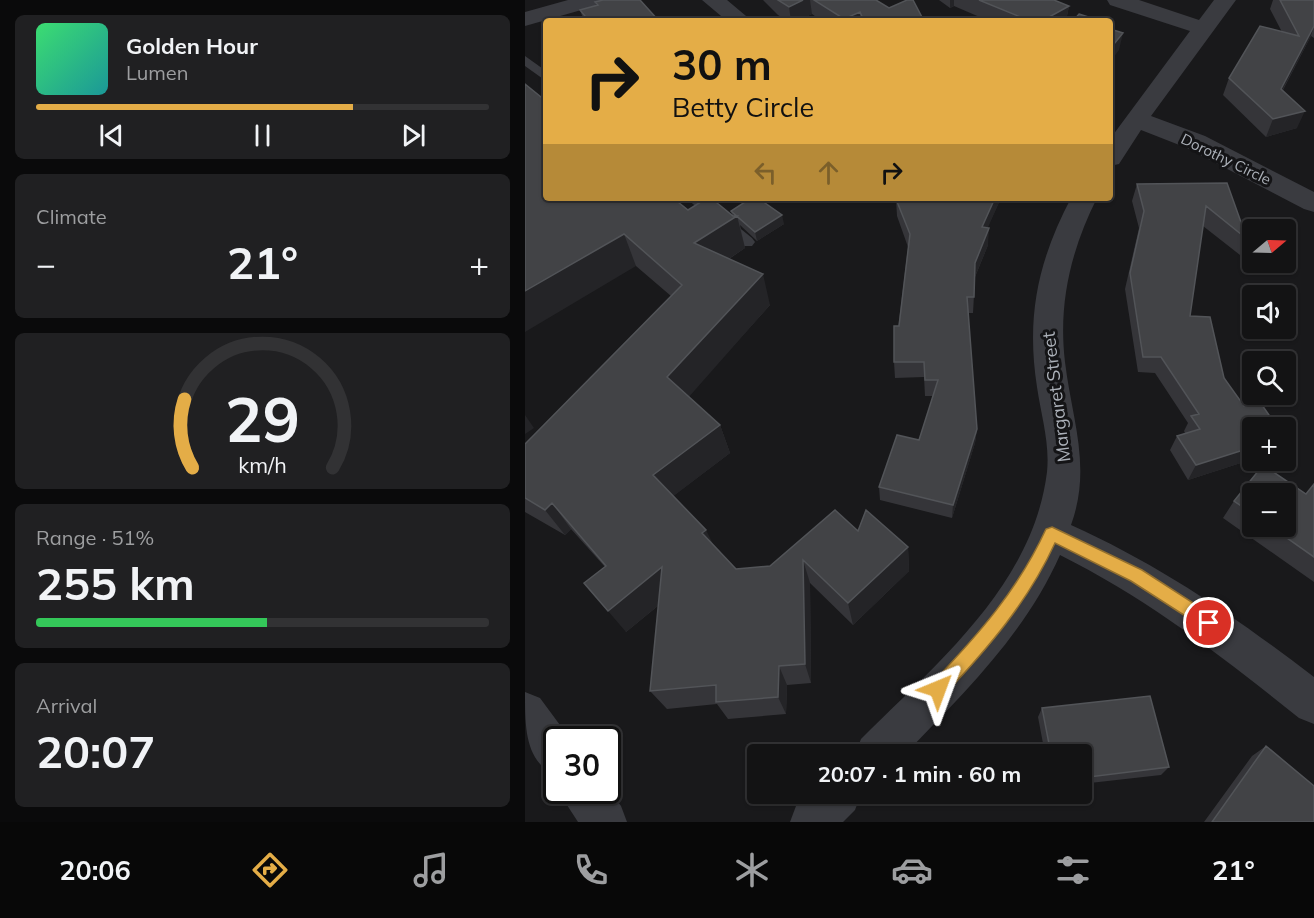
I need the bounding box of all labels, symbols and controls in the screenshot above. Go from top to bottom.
text: Golden Hour [126,32,258,60]
text: 30 m [672,38,772,91]
icon: right [573,42,651,120]
text: Lumen [126,60,188,85]
text: Betty Circle [672,90,814,124]
icon: previous [95,119,128,152]
icon: pause [246,119,279,152]
icon: next [397,119,430,152]
street label: Dorothy Circle [1178,129,1274,189]
icon: left [749,156,782,189]
icon: ahead [812,156,845,189]
icon: right [875,156,908,189]
text: Climate [36,204,107,229]
north arrow [1242,219,1296,273]
map controls [1242,219,1296,537]
text: 21° [227,234,298,290]
text: − [36,243,56,284]
text: + [469,243,489,284]
button: sound [1242,285,1296,339]
street label: Margaret Street [1037,330,1075,464]
button: search [1242,351,1296,405]
text: 29 [225,379,300,458]
button: + [1242,417,1296,471]
text: km/h [238,451,287,478]
button: − [1242,483,1296,537]
text: Range · 51% [36,525,154,550]
text: 255 km [36,555,195,611]
pin [1183,597,1234,648]
icon: arrive [1192,606,1225,639]
position arrow [906,657,970,721]
text: Arrival [36,693,97,718]
text: 20:07 [36,723,155,779]
speed limit sign: 30 [543,726,621,804]
text: 20:07 · 1 min · 60 m [818,760,1021,788]
icon: directions [249,849,291,891]
icon: music [410,849,452,891]
icon: phone [570,849,612,891]
icon: climate [731,849,773,891]
icon: car [891,849,933,891]
icon: filters [1052,849,1094,891]
text: 20:06 [59,853,131,887]
text: 21° [1212,853,1255,887]

